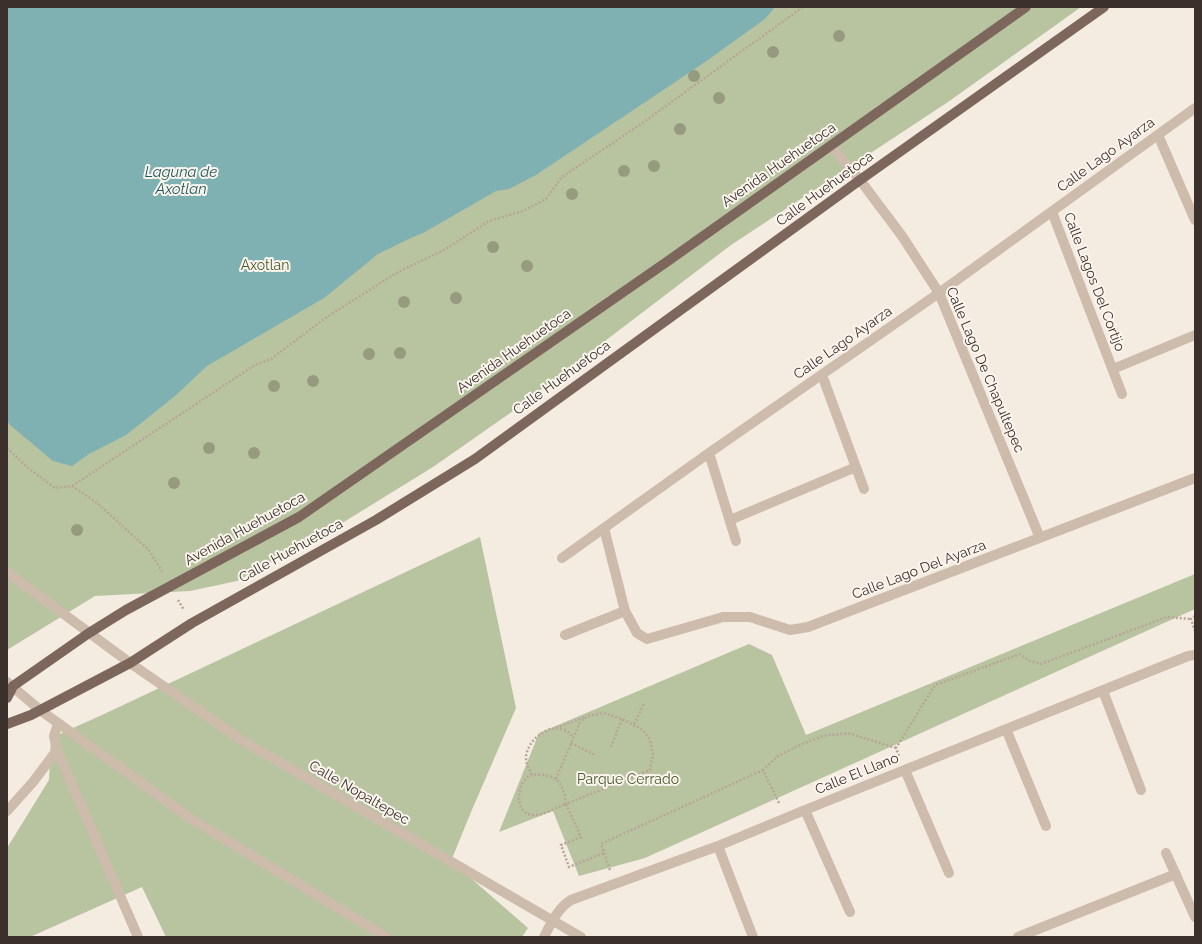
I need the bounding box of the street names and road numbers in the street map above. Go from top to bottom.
street label: Calle Lago Ayarza [1054,114,1158,196]
street label: Avenida Huehuetoca [719,119,839,211]
street label: Calle Huehuetoca [773,148,877,230]
street label: Calle Lagos Del Cortijo [1060,210,1128,354]
street label: Calle Lago De Chapultepec [942,285,1028,455]
street label: Calle Lago Ayarza [790,303,896,383]
street label: Avenida Huehuetoca [454,305,574,397]
street label: Calle Huehuetoca [510,337,614,419]
street label: Avenida Huehuetoca [182,489,308,569]
street label: Calle Huehuetoca [236,515,346,587]
street label: Calle Lago Del Ayarza [850,537,988,603]
street label: Calle El Llano [813,750,901,798]
street label: Calle Nopaltepec [306,757,412,829]

